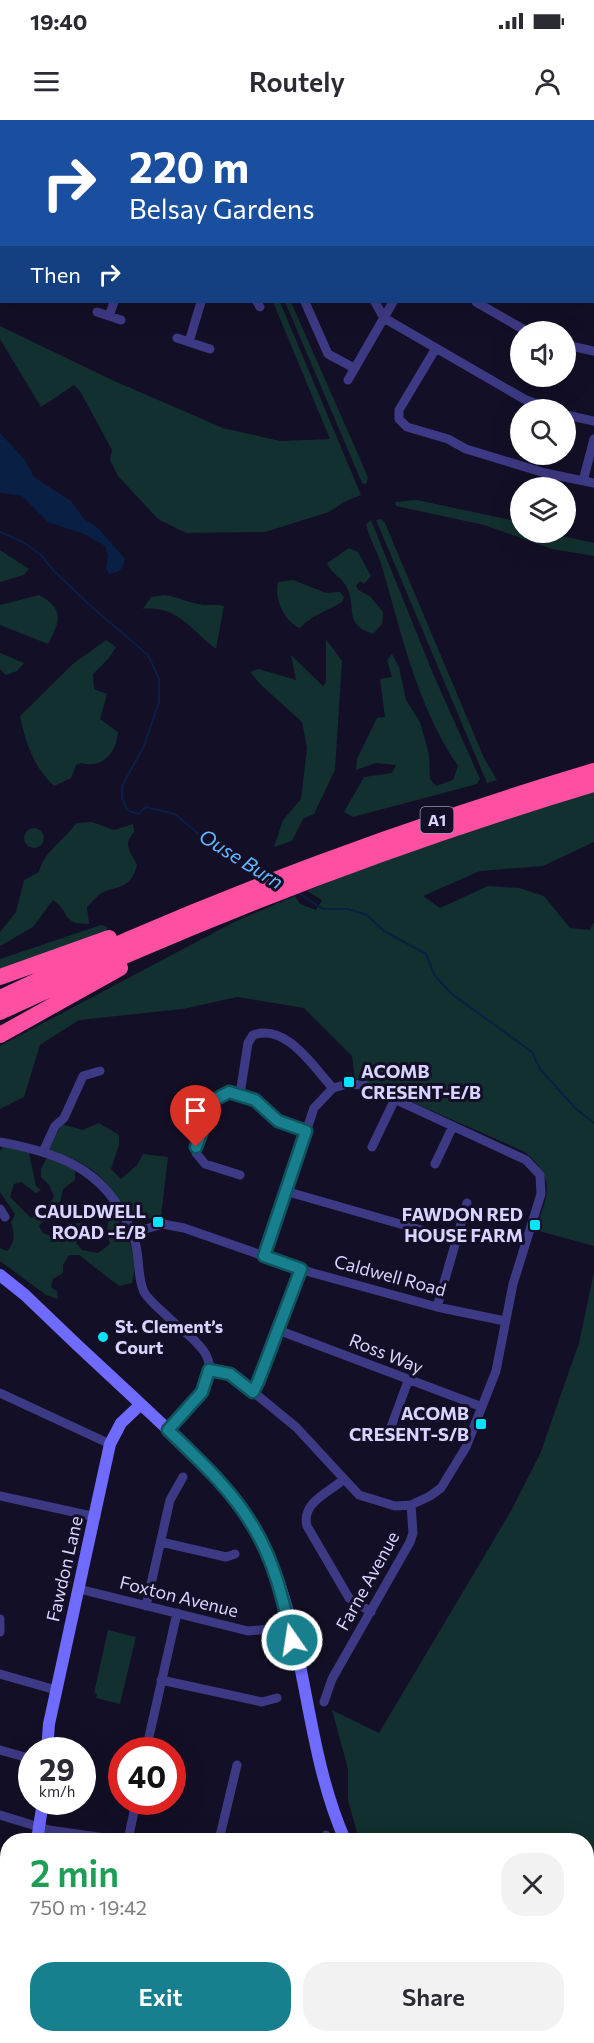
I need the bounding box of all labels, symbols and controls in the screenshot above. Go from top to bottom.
text: 19:40 [30,8,87,35]
icon: menu [30,65,63,98]
text: Routely [249,65,345,98]
icon: person [531,65,564,98]
text: 220 m [129,140,249,192]
icon: right [30,144,108,222]
text: Belsay Gardens [129,192,315,225]
icon: right [93,258,126,291]
text: Then [30,261,81,288]
map controls [510,321,576,543]
button: sound [510,321,576,387]
button: search [510,399,576,465]
button: layers [510,477,576,543]
road number: A1 [420,807,454,833]
water label: Ouse Burn [195,823,288,893]
place label: ACOMB CRESENT-E/B [361,1060,481,1103]
marker: ACOMB CRESENT-E/B [342,1075,356,1089]
pin [170,1085,221,1147]
icon: arrive [179,1094,212,1127]
place label: CAULDWELL ROAD -E/B [34,1200,146,1243]
place label: FAWDON RED HOUSE FARM [402,1203,523,1246]
marker: CAULDWELL ROAD -E/B [151,1215,165,1229]
marker: FAWDON RED HOUSE FARM [528,1218,542,1232]
street label: Caldwell Road [332,1250,449,1301]
place label: St. Clement’s Court [115,1315,223,1358]
street label: Ross Way [346,1328,427,1378]
marker: St. Clement’s Court [96,1330,110,1344]
place label: ACOMB CRESENT-S/B [349,1402,469,1445]
marker: ACOMB CRESENT-S/B [474,1417,488,1431]
street label: Fawdon Lane [41,1514,87,1624]
street label: Farne Avenue [331,1527,403,1634]
street label: Foxton Avenue [118,1571,241,1621]
position arrow [260,1608,324,1672]
speed limit sign: 40 [108,1737,186,1815]
text: 29 [39,1750,75,1787]
text: km/h [39,1782,75,1800]
text: 2 min [30,1850,119,1894]
button: close [501,1853,564,1916]
text: 750 m · 19:42 [30,1895,147,1919]
button: Exit [30,1962,291,2031]
button: Share [303,1962,564,2031]

